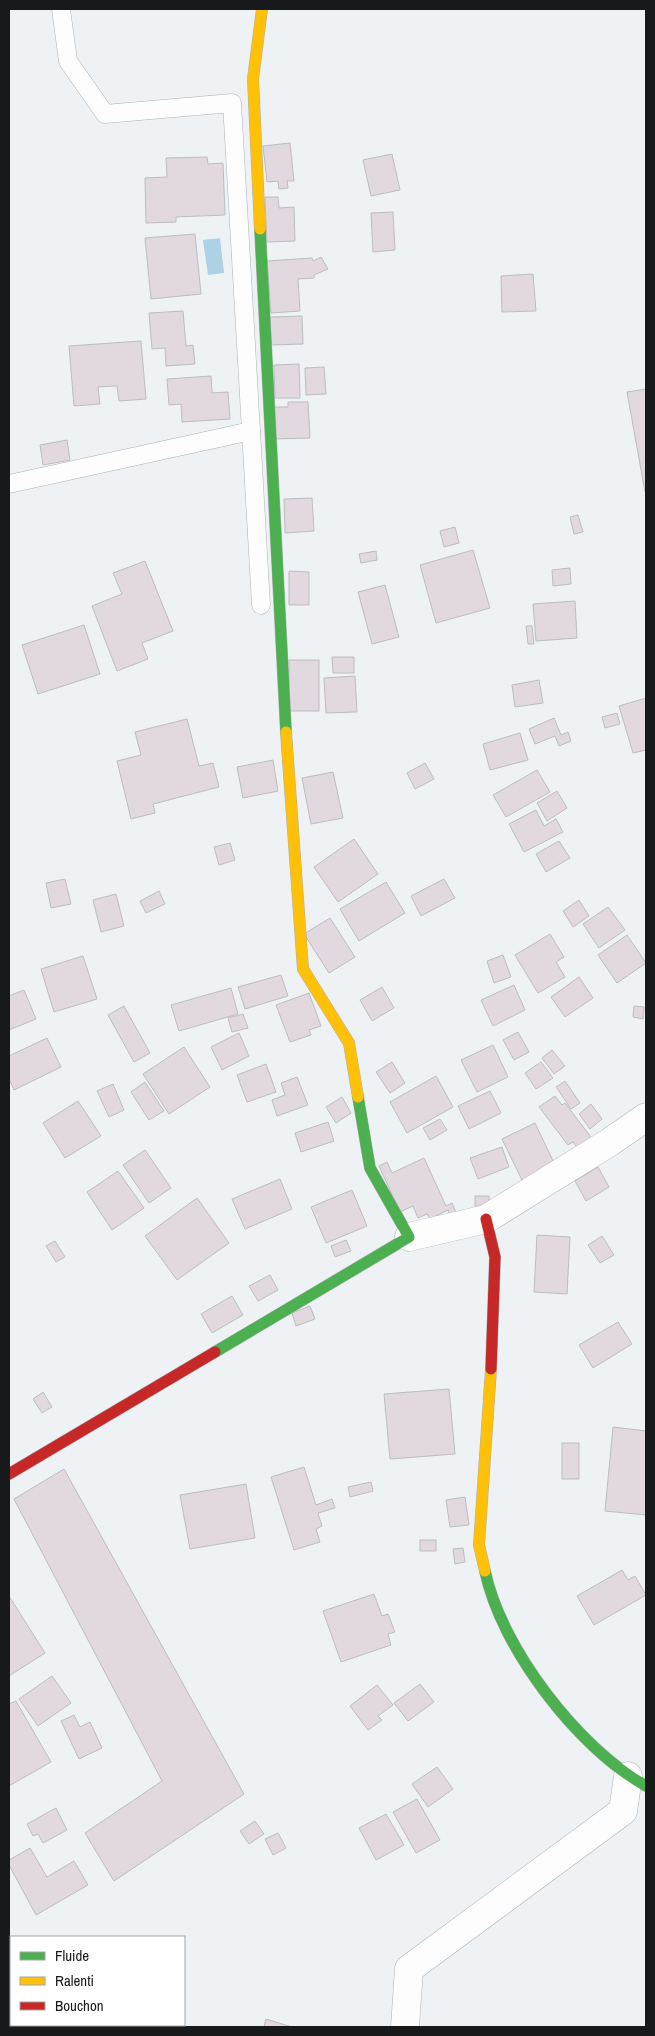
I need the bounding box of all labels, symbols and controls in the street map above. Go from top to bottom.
legend [10,1936,185,2026]
text: Fluide [55,1945,89,1966]
text: Ralenti [55,1970,94,1991]
text: Bouchon [55,1995,104,2016]

